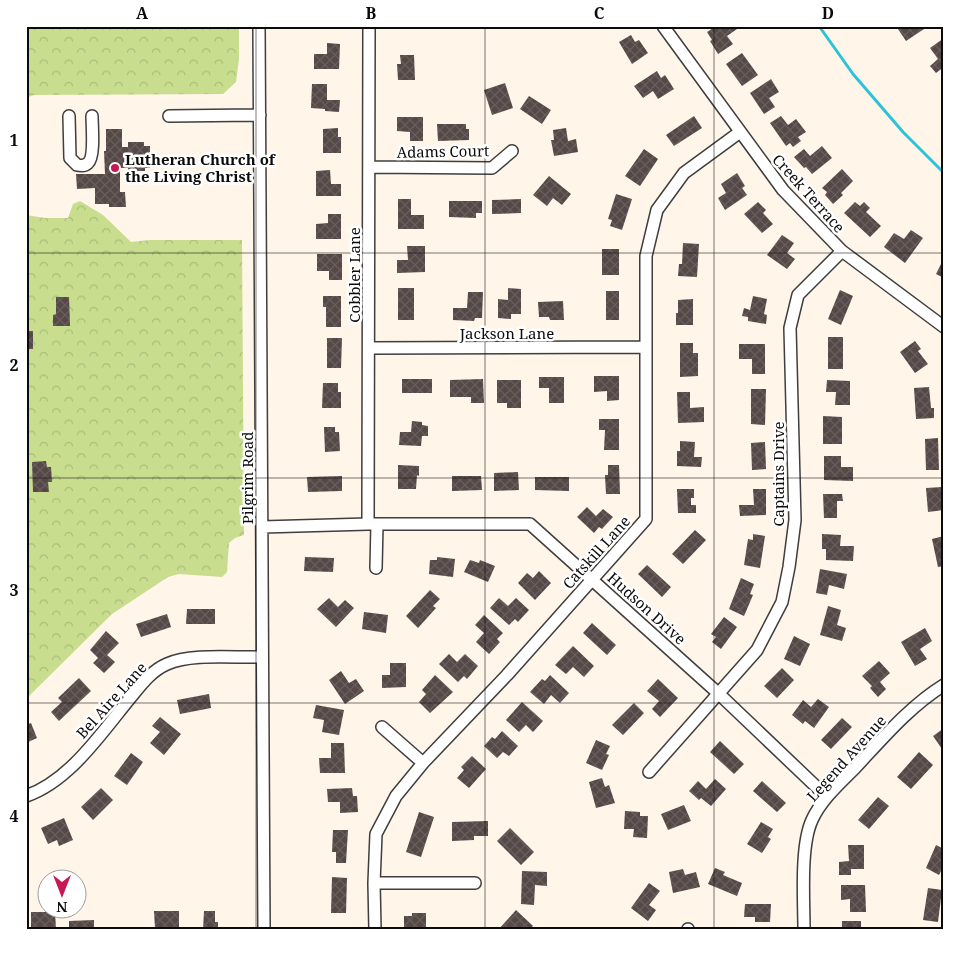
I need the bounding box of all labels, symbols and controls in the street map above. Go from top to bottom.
text: A [136,2,149,24]
text: B [366,2,377,24]
text: C [594,2,605,24]
text: D [822,2,834,24]
text: 1 [9,129,19,151]
street label: Adams Court [397,140,489,162]
place label: Lutheran Church of the Living Christ [125,149,277,186]
street label: Creek Terrace [768,149,850,237]
marker: Lutheran Church of the Living Christ [109,162,121,174]
street label: Cobbler Lane [344,227,364,323]
street label: Jackson Lane [459,323,554,343]
text: 2 [9,354,19,376]
street label: Captains Drive [768,421,788,527]
street label: Pilgrim Road [237,432,257,524]
street label: Catskill Lane [558,511,634,593]
street label: Hudson Drive [603,567,691,649]
text: 3 [9,579,19,601]
street label: Bel Aire Lane [71,658,151,742]
street label: Legend Avenue [802,710,890,806]
text: 4 [9,805,19,827]
north arrow [38,868,88,918]
text: N [56,898,68,917]

